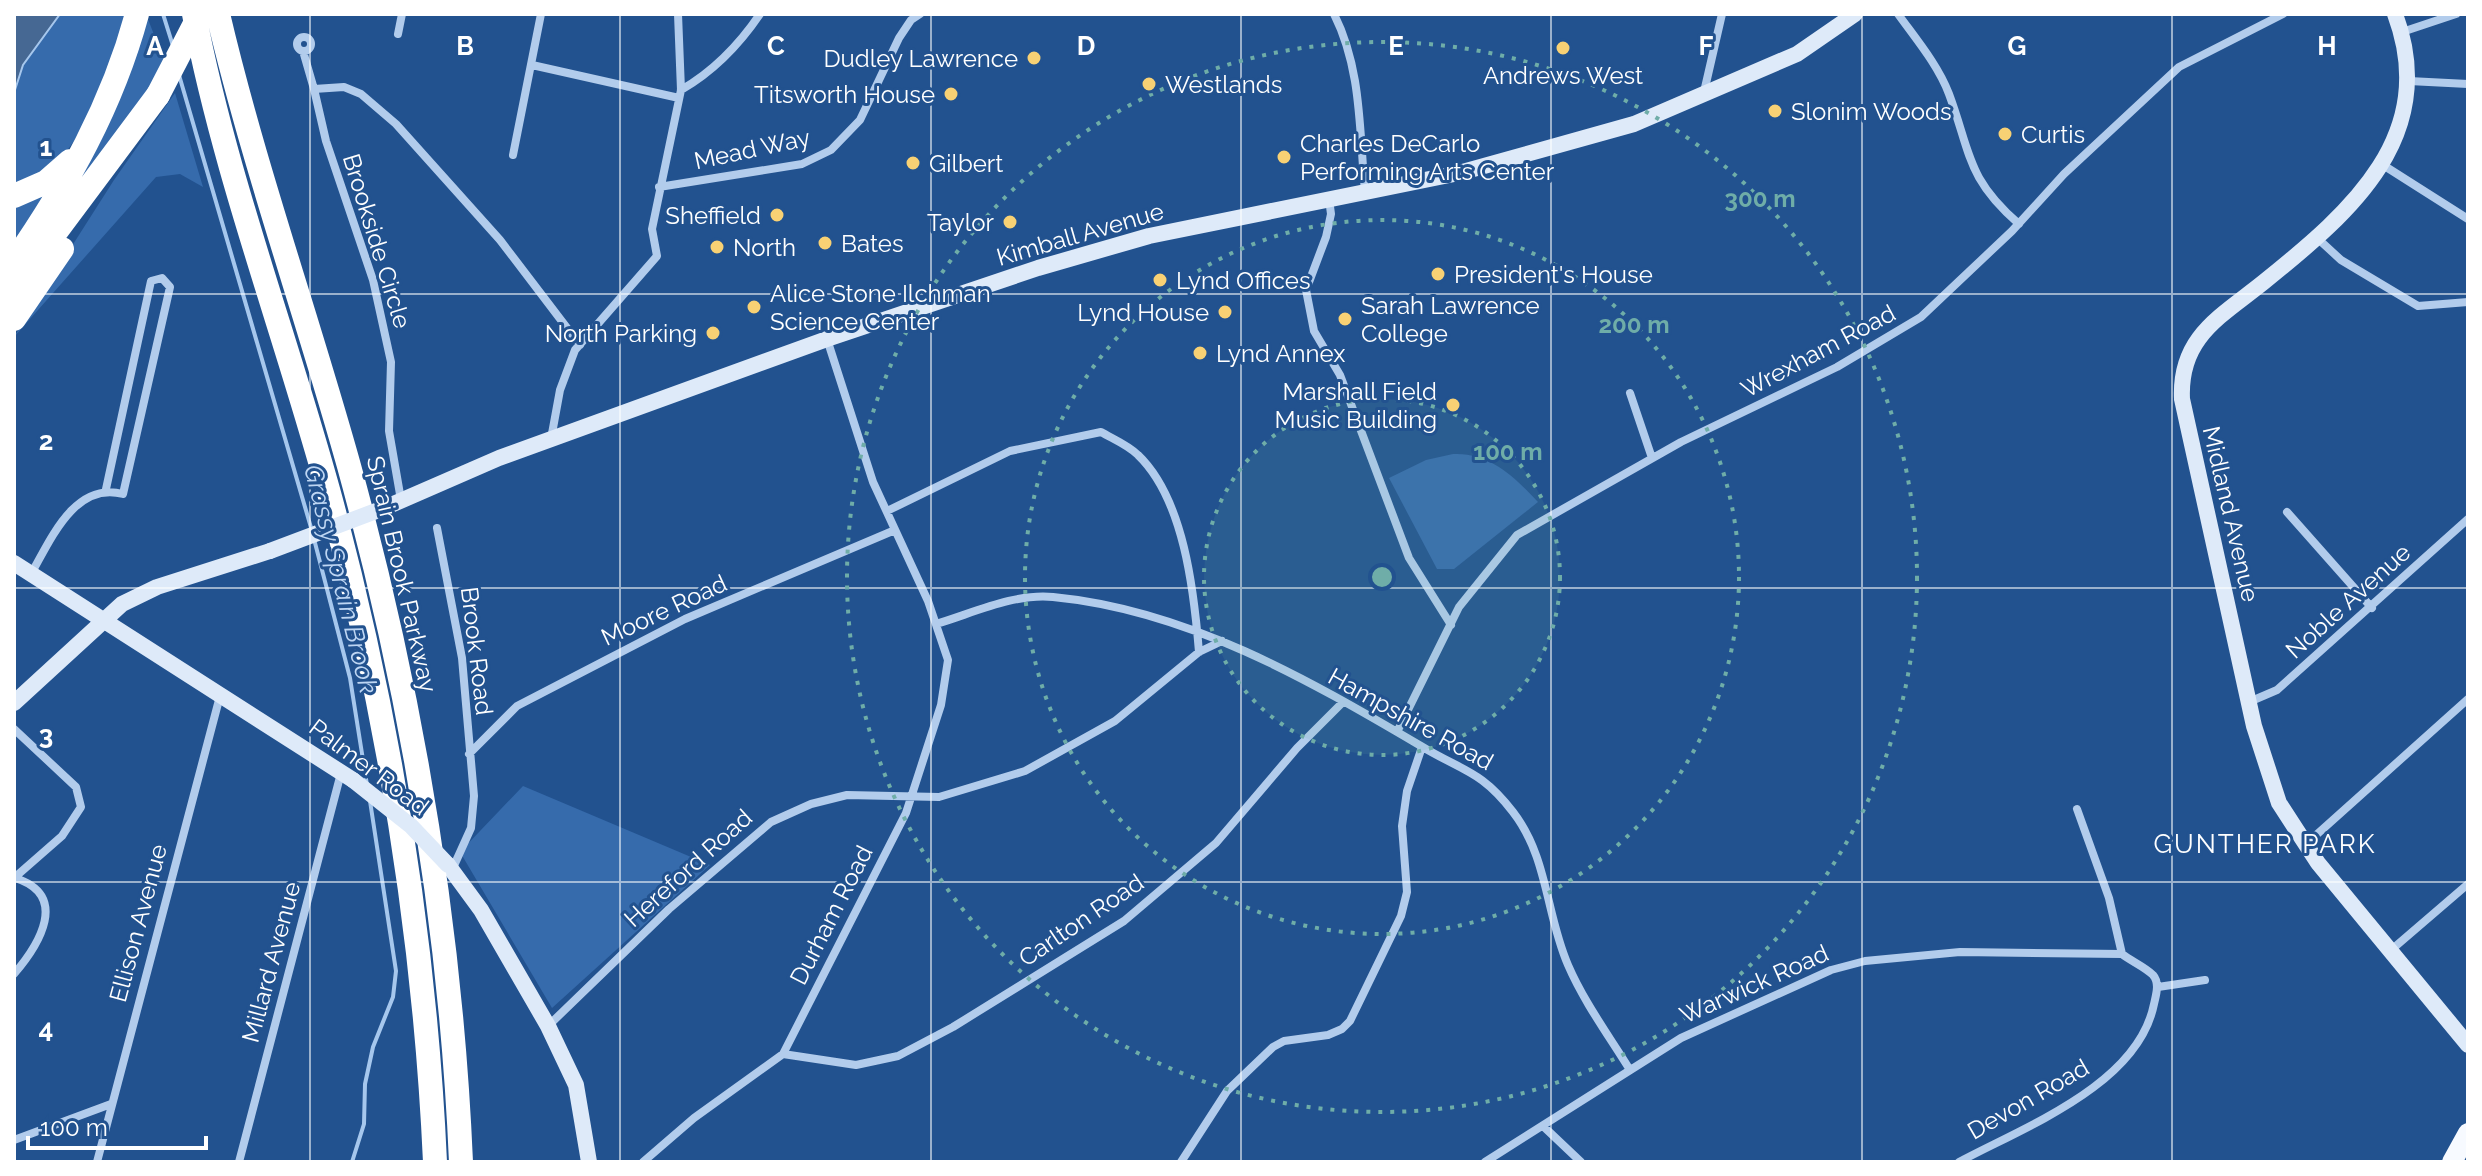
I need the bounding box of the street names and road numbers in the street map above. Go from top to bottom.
street label: Mead Way [691,123,813,175]
street label: Brookside Circle [337,150,417,332]
street label: Kimball Avenue [993,196,1167,272]
street label: Wrexham Road [1736,298,1900,404]
street label: Midland Avenue [2197,423,2265,605]
street label: Sprain Brook Parkway [361,453,443,695]
street label: Noble Avenue [2280,537,2416,665]
street label: Moore Road [597,568,731,652]
street label: Brook Road [455,585,499,717]
street label: Hampshire Road [1323,662,1499,776]
street label: Palmer Road [304,713,434,821]
street label: Hereford Road [618,803,758,933]
street label: Durham Road [783,840,879,990]
street label: Ellison Avenue [103,841,173,1005]
street label: Carlton Road [1013,868,1149,972]
street label: Millard Avenue [236,879,306,1045]
street label: Warwick Road [1675,938,1833,1030]
street label: Devon Road [1962,1053,2094,1145]

